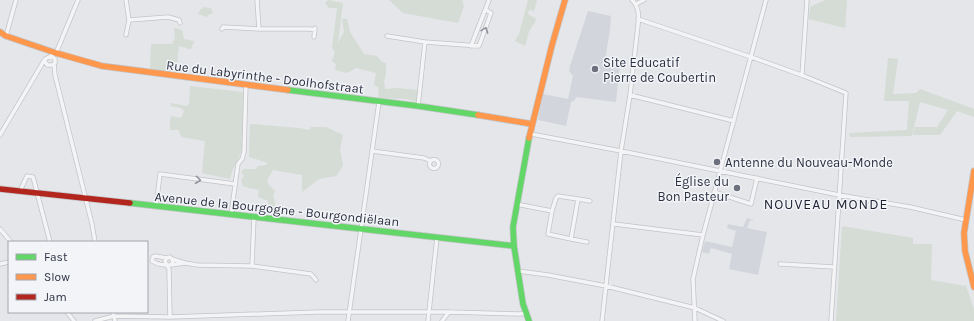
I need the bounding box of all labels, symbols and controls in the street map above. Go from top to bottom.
one-way arrow [480,27,488,34]
place label: Site Educatif Pierre de Coubertin [603,55,716,85]
street label: Rue du Labyrinthe - Doolhofstraat [165,57,365,97]
marker: Site Educatif Pierre de Coubertin [590,64,600,74]
place label: Antenne du Nouveau-Monde [725,155,893,170]
marker: Antenne du Nouveau-Monde [712,157,722,167]
place label: Église du Bon Pasteur [658,172,729,204]
one-way arrow [195,175,201,184]
marker: Église du Bon Pasteur [732,183,742,193]
street label: Avenue de la Bourgogne - Bourgondiëlaan [154,189,400,229]
district label: NOUVEAU MONDE [764,196,888,213]
legend [8,241,148,313]
text: Fast [44,250,68,264]
text: Slow [44,270,70,284]
text: Jam [44,290,67,304]

